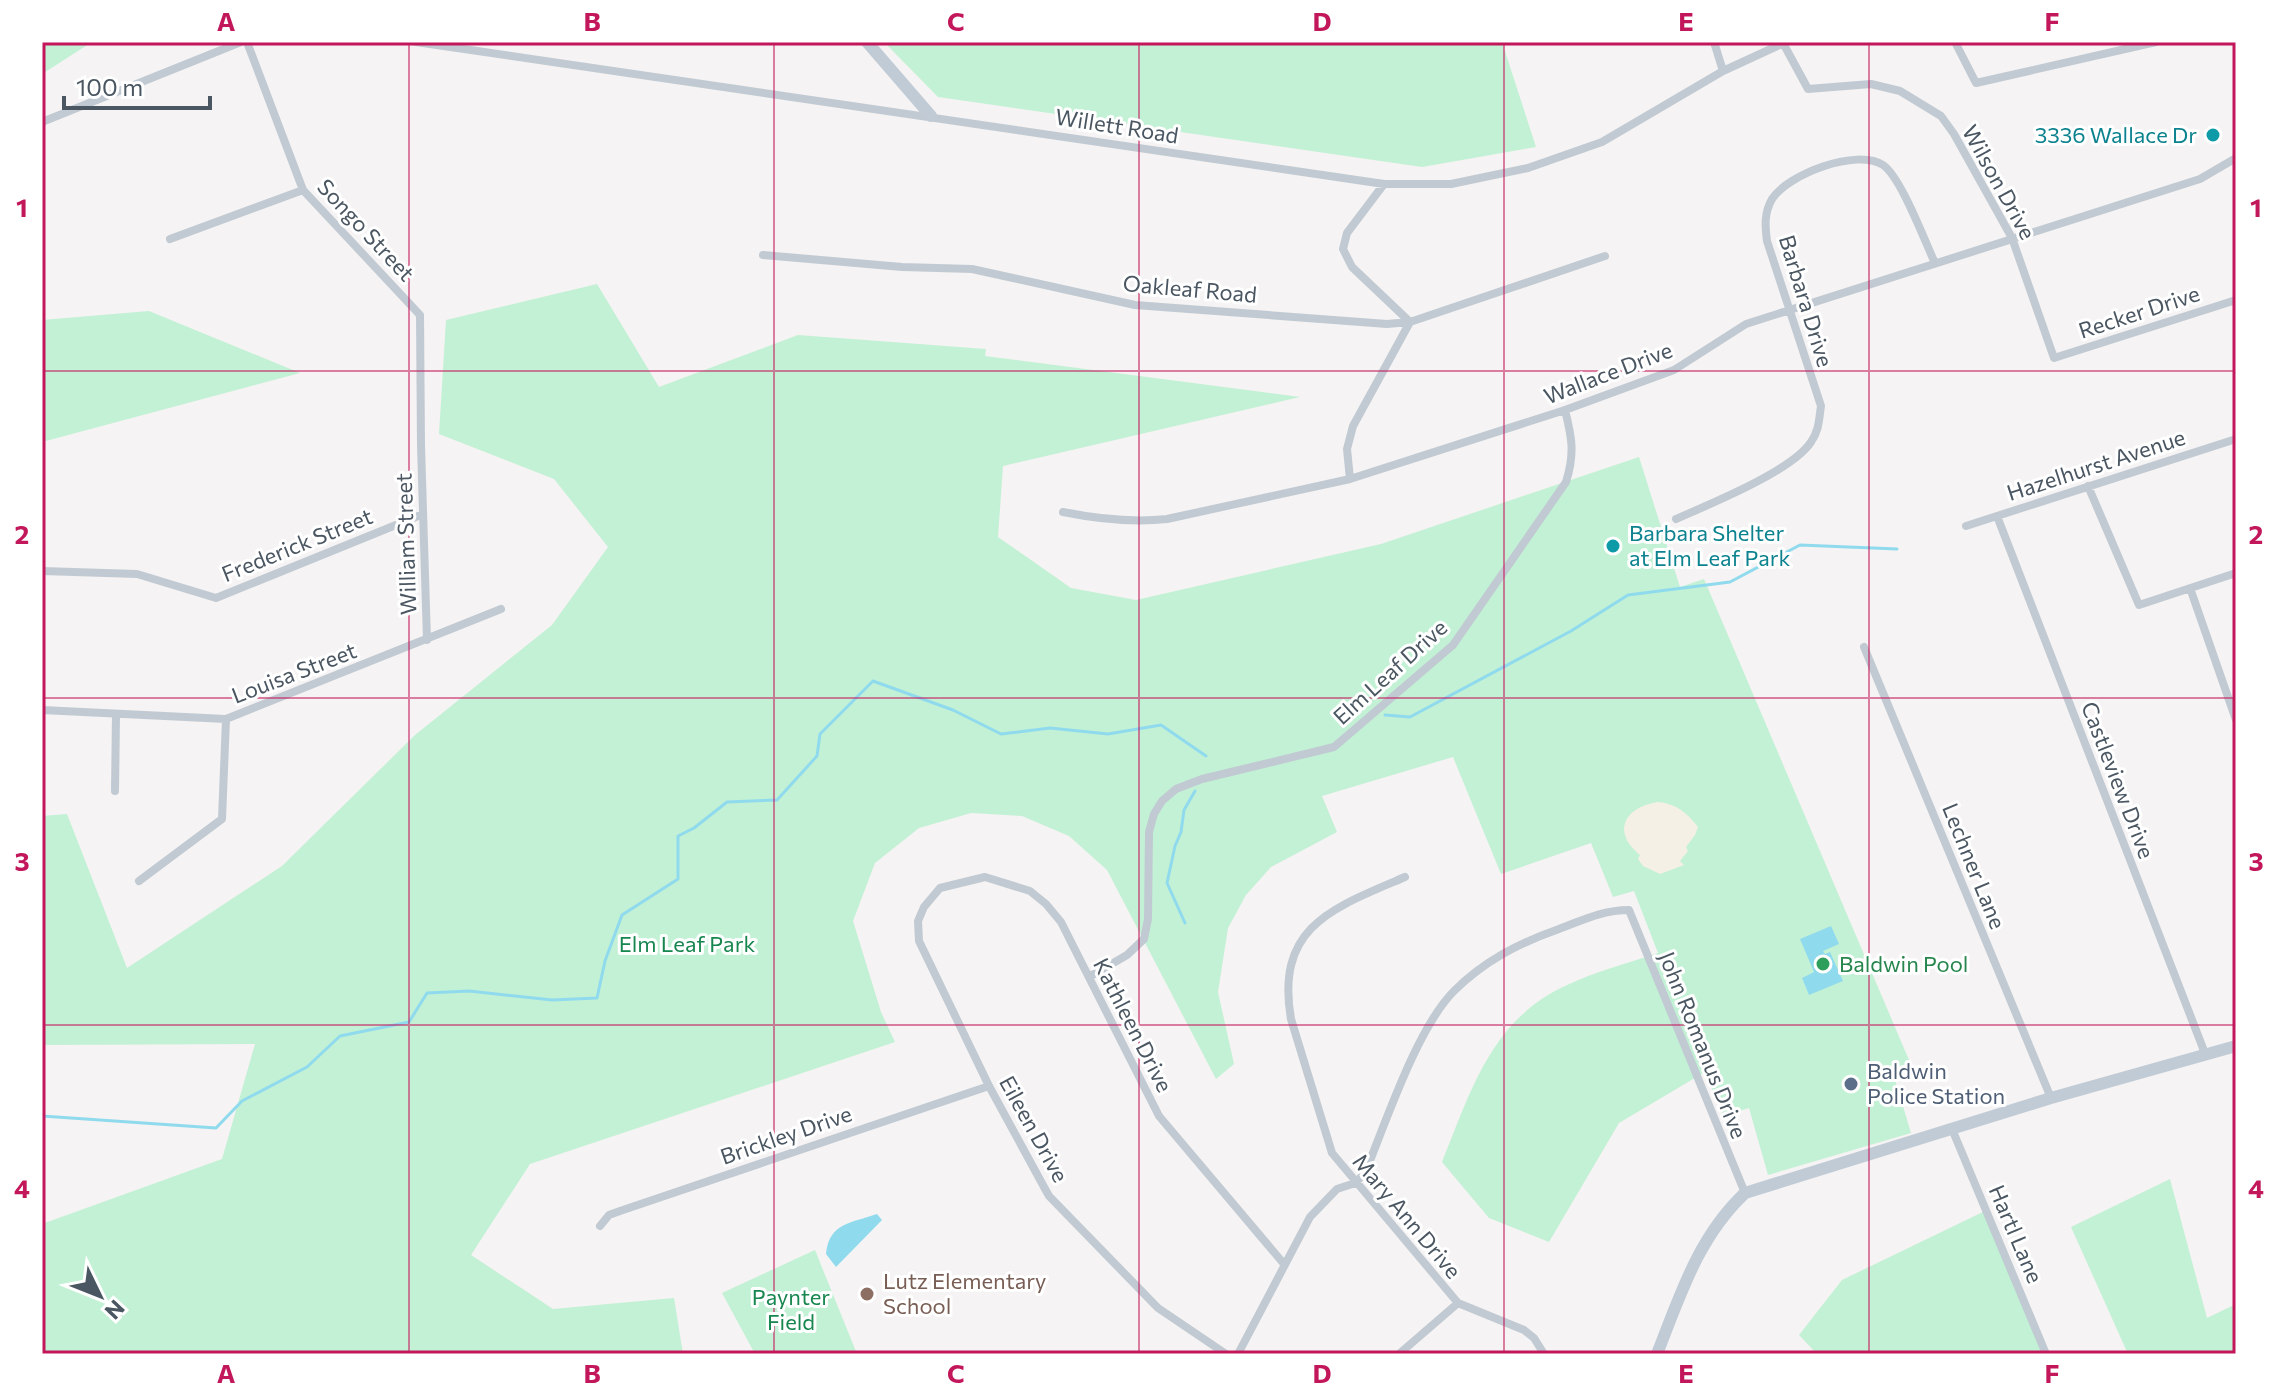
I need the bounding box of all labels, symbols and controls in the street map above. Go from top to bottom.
text: A [217,5,236,36]
text: B [583,5,601,36]
text: C [947,5,965,36]
text: D [1312,5,1332,36]
text: E [1678,5,1694,36]
text: F [2044,5,2060,36]
scale bar [64,60,210,110]
text: 100 m [76,72,143,101]
street label: Willett Road [1054,102,1181,149]
street label: Wilson Drive [1957,120,2042,244]
place label: 3336 Wallace Dr [2035,121,2197,148]
marker: 3336 Wallace Dr [2204,126,2222,144]
street label: Songo Street [312,173,421,286]
text: 1 [16,191,28,222]
text: 1 [2250,191,2262,222]
street label: Barbara Drive [1774,232,1839,370]
street label: Oakleaf Road [1122,269,1258,308]
street label: Recker Drive [2075,279,2203,344]
street label: Wallace Drive [1540,336,1676,409]
street label: Hazelhurst Avenue [2003,423,2188,506]
street label: William Street [390,473,421,615]
street label: Frederick Street [217,502,376,587]
text: 2 [15,518,29,549]
text: 2 [2249,518,2263,549]
place label: Barbara Shelter at Elm Leaf Park [1629,519,1790,571]
marker: Barbara Shelter at Elm Leaf Park [1604,537,1622,555]
street label: Elm Leaf Drive [1327,613,1452,730]
street label: Louisa Street [228,636,360,709]
street label: Castleview Drive [2076,698,2161,862]
street label: Lechner Lane [1937,799,2012,933]
text: 3 [14,845,30,876]
text: 3 [2248,845,2264,876]
park label: Elm Leaf Park [619,930,755,957]
street label: John Romanus Drive [1654,947,1753,1142]
place label: Baldwin Pool [1839,950,1968,977]
street label: Kathleen Drive [1088,953,1179,1096]
marker: Baldwin Pool [1814,955,1832,973]
place label: Baldwin Police Station [1867,1057,2005,1109]
street label: Eileen Drive [994,1071,1075,1187]
marker: Baldwin Police Station [1842,1075,1860,1093]
street label: Brickley Drive [717,1099,855,1170]
street label: Mary Ann Drive [1347,1148,1467,1284]
text: 4 [14,1172,30,1203]
text: 4 [2248,1172,2264,1203]
street label: Hartl Lane [1984,1181,2049,1287]
north arrow [60,1256,140,1336]
place label: Lutz Elementary School [883,1267,1046,1319]
park label: Paynter Field [752,1283,830,1335]
marker: Lutz Elementary School [858,1285,876,1303]
text: N [99,1295,130,1325]
text: A [217,1357,236,1388]
text: B [583,1357,601,1388]
text: C [947,1357,965,1388]
text: D [1312,1357,1332,1388]
text: E [1678,1357,1694,1388]
text: F [2044,1357,2060,1388]

